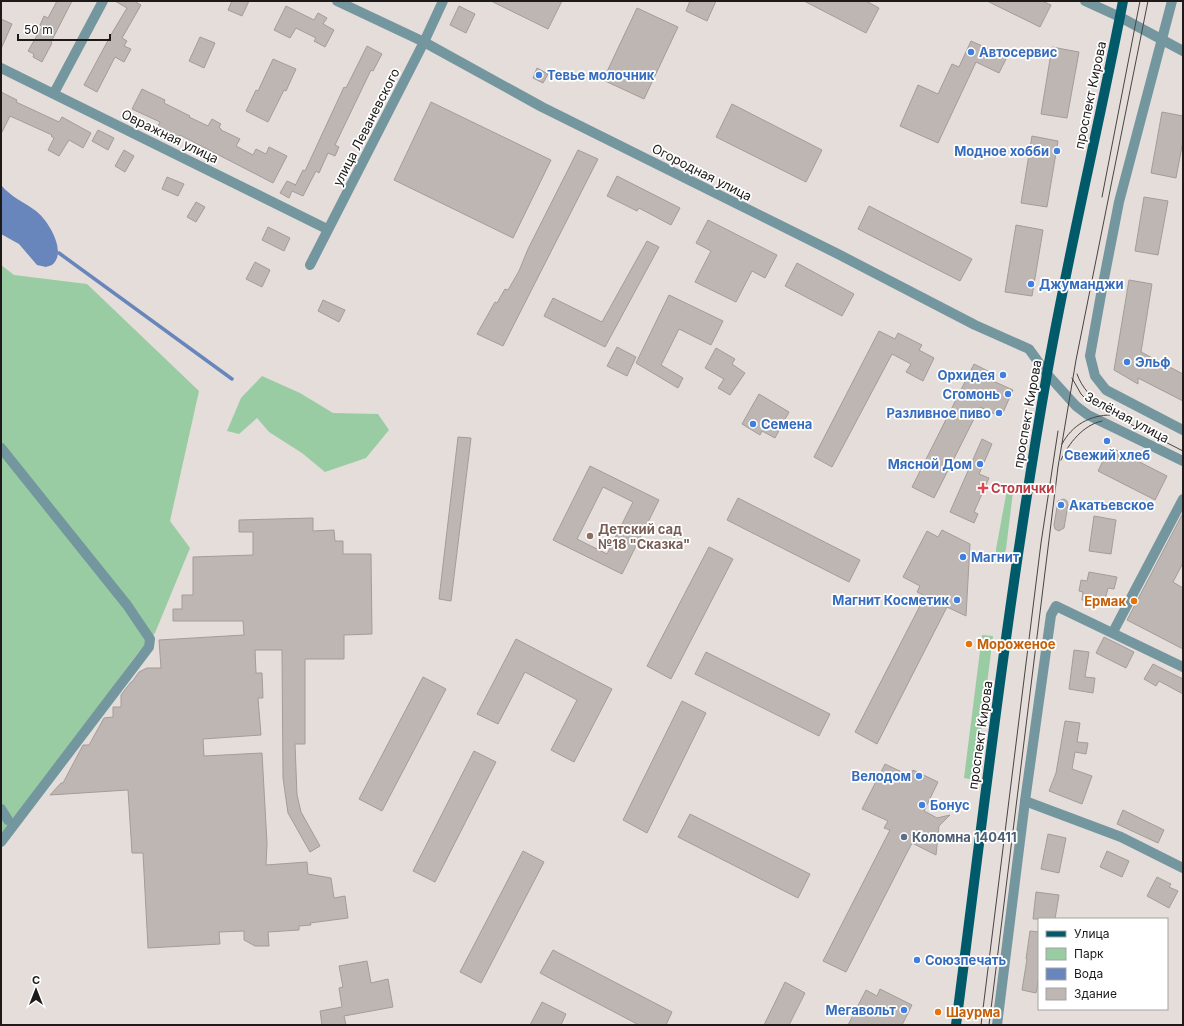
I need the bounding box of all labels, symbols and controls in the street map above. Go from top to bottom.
scale bar [18,16,110,42]
text: 50 m [24,22,53,37]
street label: проспект Кирова [1071,40,1109,150]
place label: Автосервис [979,44,1058,60]
marker: Автосервис [966,47,976,57]
street label: улица Леваневского [329,65,403,189]
place label: Тевье молочник [547,67,655,83]
marker: Тевье молочник [534,70,544,80]
street label: Овражная улица [119,106,221,166]
street label: Огородная улица [649,140,755,204]
place label: Модное хобби [954,143,1049,159]
marker: Модное хобби [1052,146,1062,156]
place label: Джуманджи [1039,276,1124,292]
marker: Джуманджи [1026,279,1036,289]
place label: Эльф [1135,354,1170,370]
marker: Эльф [1122,357,1132,367]
street label: проспект Кирова [1010,359,1044,469]
place label: Орхидея [937,367,995,383]
marker: Орхидея [998,370,1008,380]
place label: Сгомонь [943,386,1000,402]
street label: Зелёная улица [1082,388,1172,446]
marker: Сгомонь [1003,389,1013,399]
place label: Разливное пиво [887,405,991,421]
marker: Разливное пиво [994,408,1004,418]
place label: Семена [761,416,812,432]
marker: Семена [748,419,758,429]
marker: Свежий хлеб [1102,436,1112,446]
place label: Свежий хлеб [1064,447,1150,463]
place label: Мясной Дом [888,456,972,472]
marker: Мясной Дом [975,459,985,469]
place label: Столички [991,480,1054,496]
marker: Столички [978,483,988,493]
place label: Акатьевское [1069,497,1154,513]
marker: Акатьевское [1056,500,1066,510]
place label: Детский сад №18 "Сказка" [598,521,690,552]
marker: Детский сад №18 "Сказка" [585,531,595,541]
place label: Магнит [971,549,1020,565]
marker: Магнит [958,552,968,562]
place label: Магнит Косметик [832,592,949,608]
place label: Ермак [1084,593,1126,609]
marker: Магнит Косметик [952,595,962,605]
marker: Ермак [1129,596,1139,606]
place label: Мороженое [977,636,1056,652]
marker: Мороженое [964,639,974,649]
street label: проспект Кирова [964,680,996,790]
place label: Велодом [852,768,911,784]
marker: Велодом [914,771,924,781]
place label: Бонус [930,797,970,813]
marker: Бонус [917,800,927,810]
place label: Коломна 140411 [912,829,1017,845]
marker: Коломна 140411 [899,832,909,842]
legend [1038,918,1168,1010]
text: Улица [1074,926,1109,941]
text: Парк [1074,946,1104,961]
place label: Союзпечать [925,952,1007,968]
marker: Союзпечать [912,955,922,965]
text: Вода [1074,966,1103,981]
north arrow [16,970,56,1010]
text: С [32,973,40,987]
text: Здание [1074,986,1117,1001]
place label: Мегавольт [826,1002,896,1018]
place label: Шаурма [946,1004,1000,1020]
marker: Мегавольт [899,1005,909,1015]
marker: Шаурма [933,1007,943,1017]

